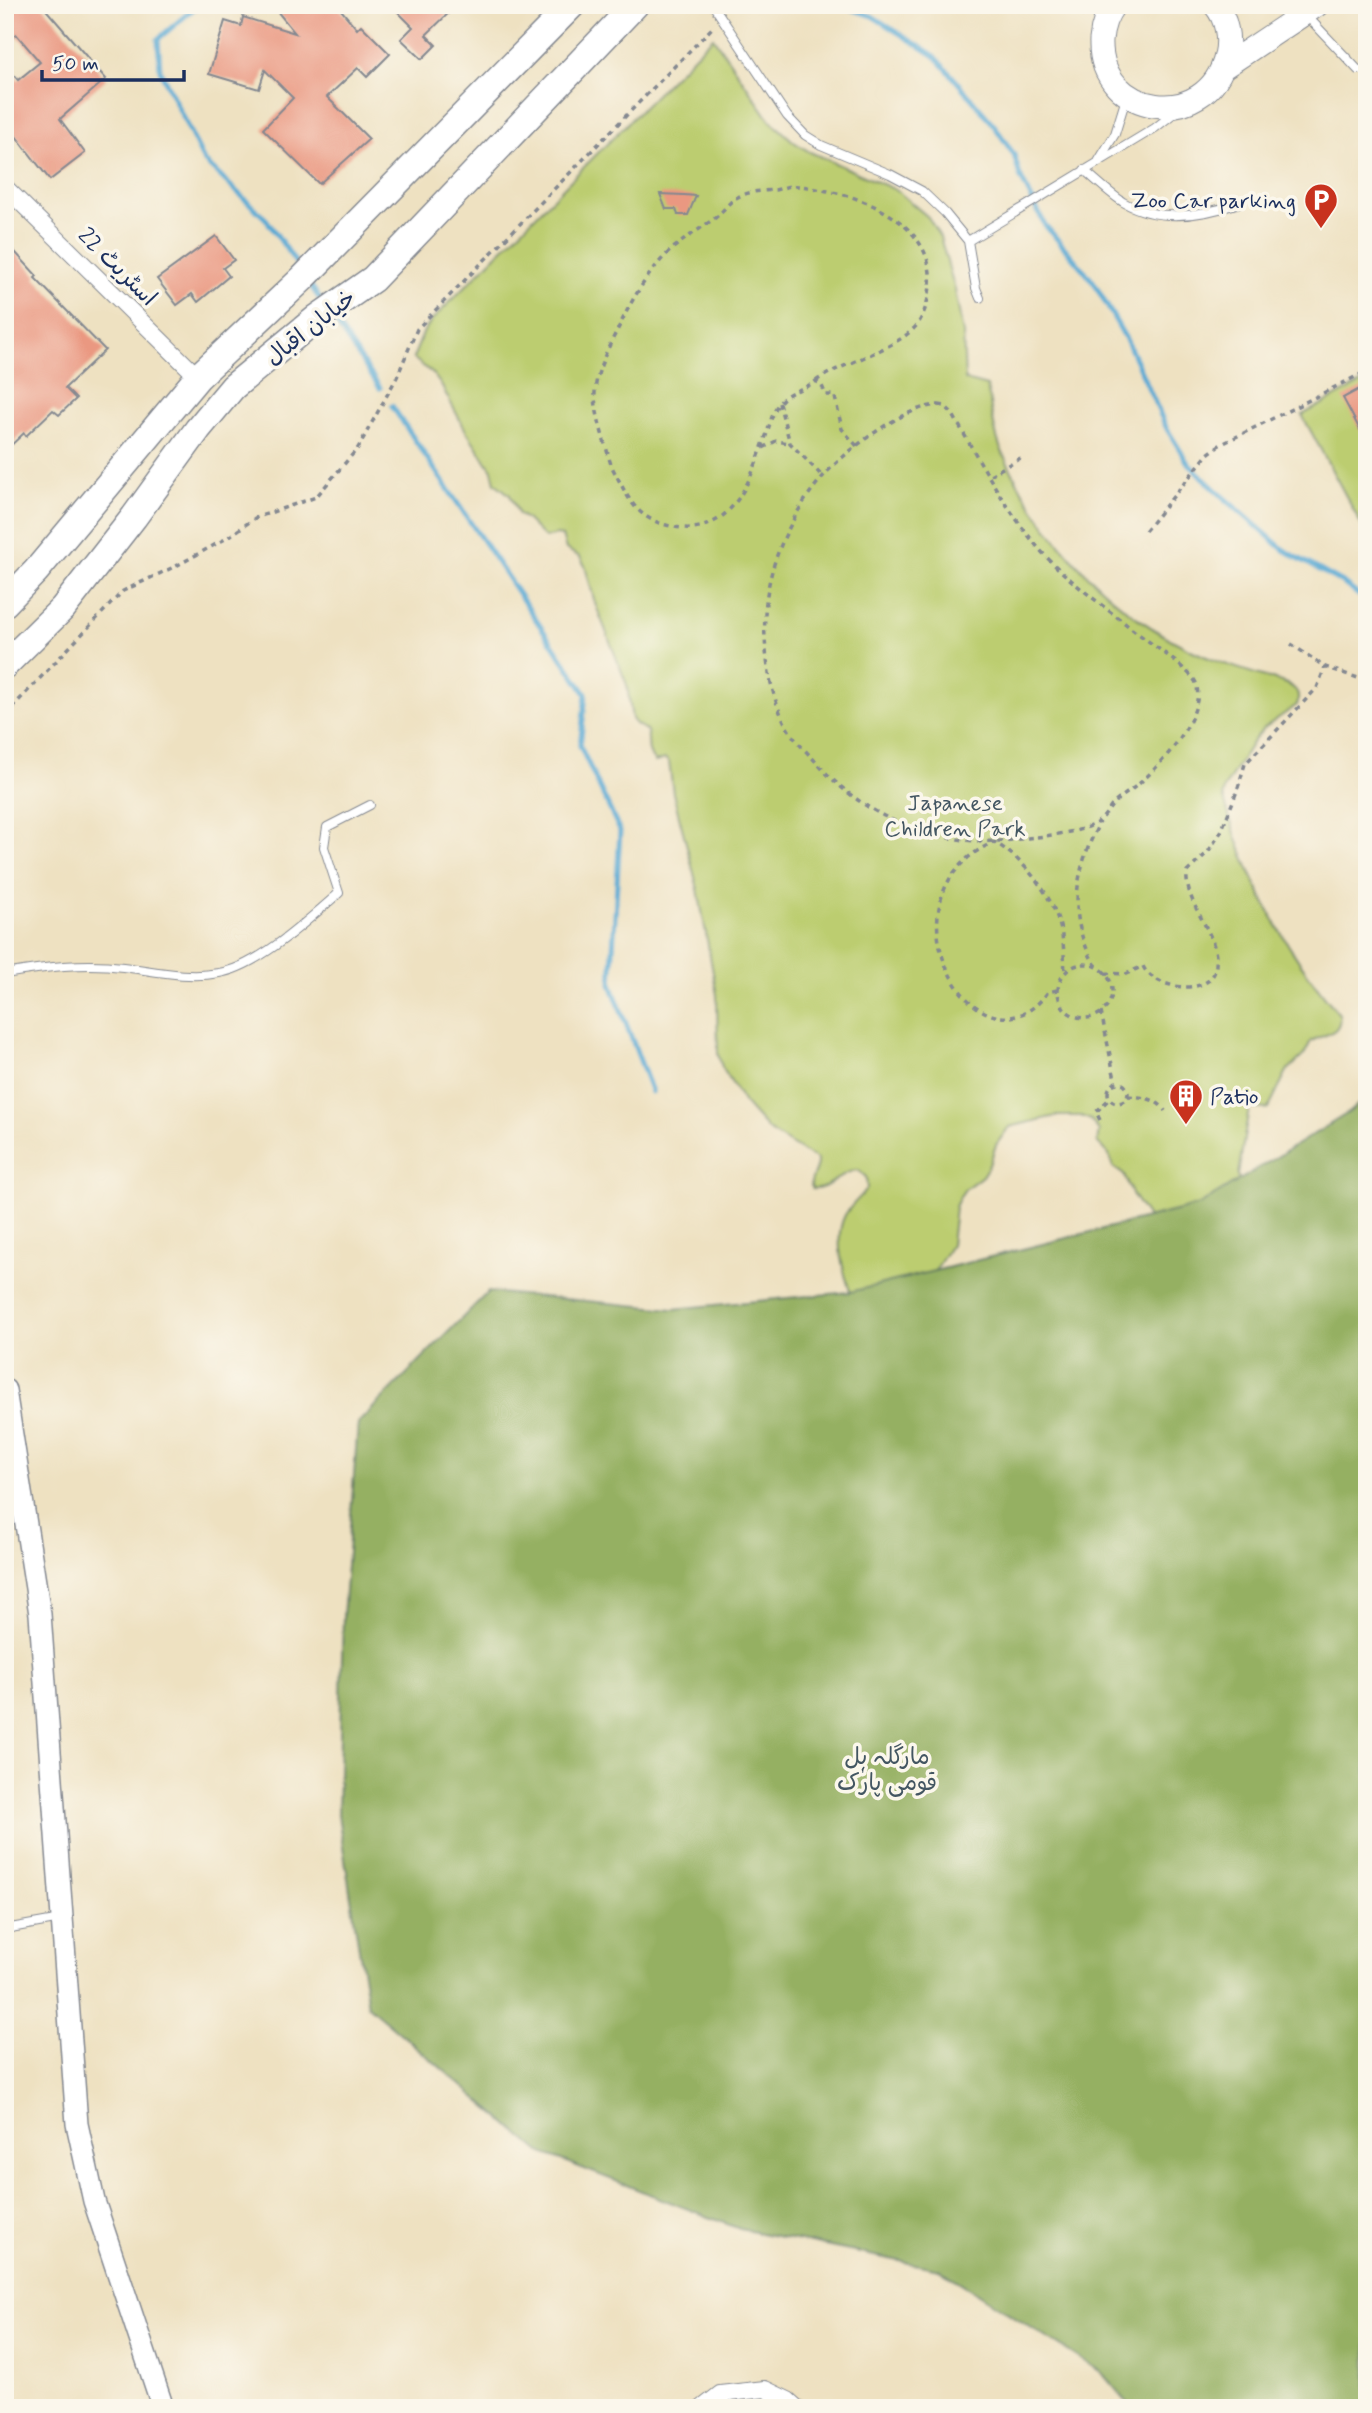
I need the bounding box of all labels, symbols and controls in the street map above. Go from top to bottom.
scale bar [42,38,184,82]
text: 50 m [52,50,99,78]
parking icon: Zoo Car parking [1302,181,1340,230]
place label: Zoo Car parking [1131,187,1296,217]
street label: اسٹریٹ 22 [71,222,162,313]
street label: خیابان اقبال [260,284,363,373]
park label: Japanese Children Park [884,789,1026,845]
building icon: Patio [1167,1077,1205,1126]
place label: Patio [1210,1083,1259,1113]
park label: مارگلہ ہل قومی پارک [837,1743,937,1799]

